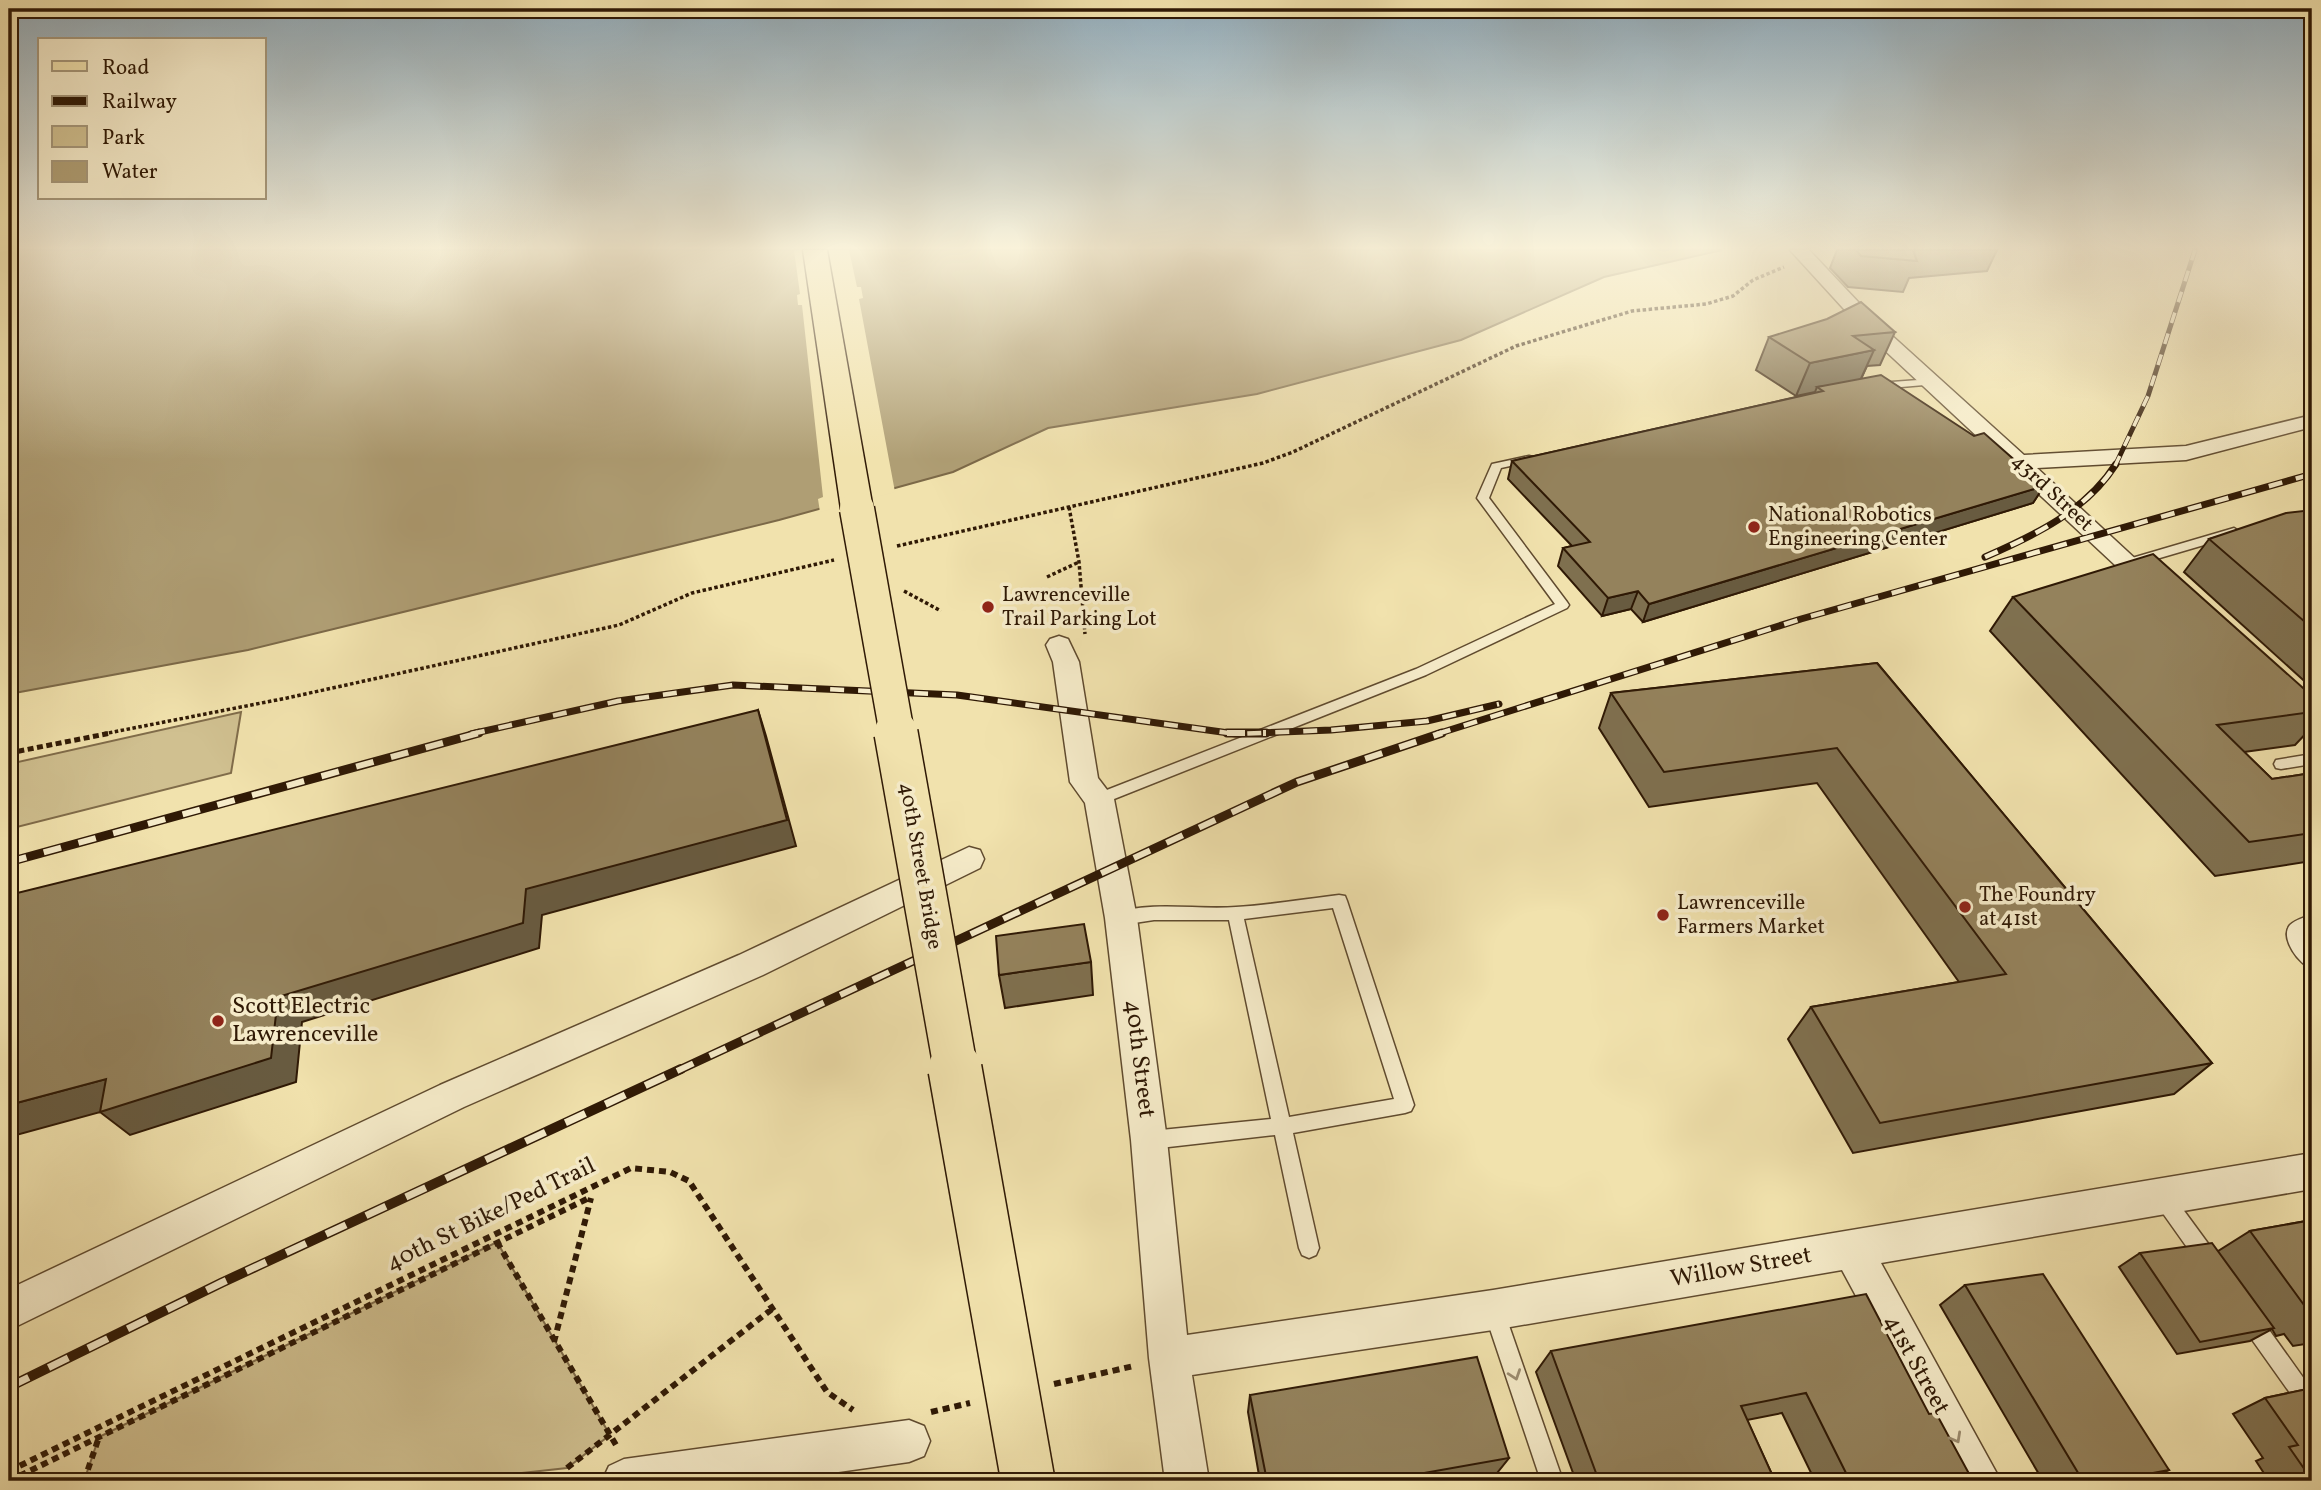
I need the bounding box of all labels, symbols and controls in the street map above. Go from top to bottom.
legend [38,38,266,200]
text: Road [102,54,149,83]
text: Railway [102,88,178,117]
text: Park [102,124,145,153]
text: Water [102,158,158,187]
street label: 43rd Street [2005,447,2099,539]
place label: National Robotics Engineering Center [1768,501,1948,554]
marker: National Robotics Engineering Center [1746,519,1762,535]
place label: Lawrenceville Trail Parking Lot [1002,581,1157,634]
marker: Lawrenceville Trail Parking Lot [980,599,996,615]
street label: 40th Street Bridge [891,780,949,952]
place label: The Foundry at 41st [1979,881,2096,934]
place label: Lawrenceville Farmers Market [1677,889,1825,942]
marker: The Foundry at 41st [1957,899,1973,915]
marker: Lawrenceville Farmers Market [1655,907,1671,923]
place label: Scott Electric Lawrenceville [232,990,379,1052]
street label: 40th Street [1115,998,1163,1120]
marker: Scott Electric Lawrenceville [210,1013,226,1029]
street label: 40th St Bike/Ped Trail [381,1149,601,1281]
street label: Willow Street [1668,1239,1814,1297]
street label: 41st Street [1874,1309,1958,1421]
one-way arrow [1507,1368,1521,1380]
one-way arrow [1948,1431,1961,1443]

